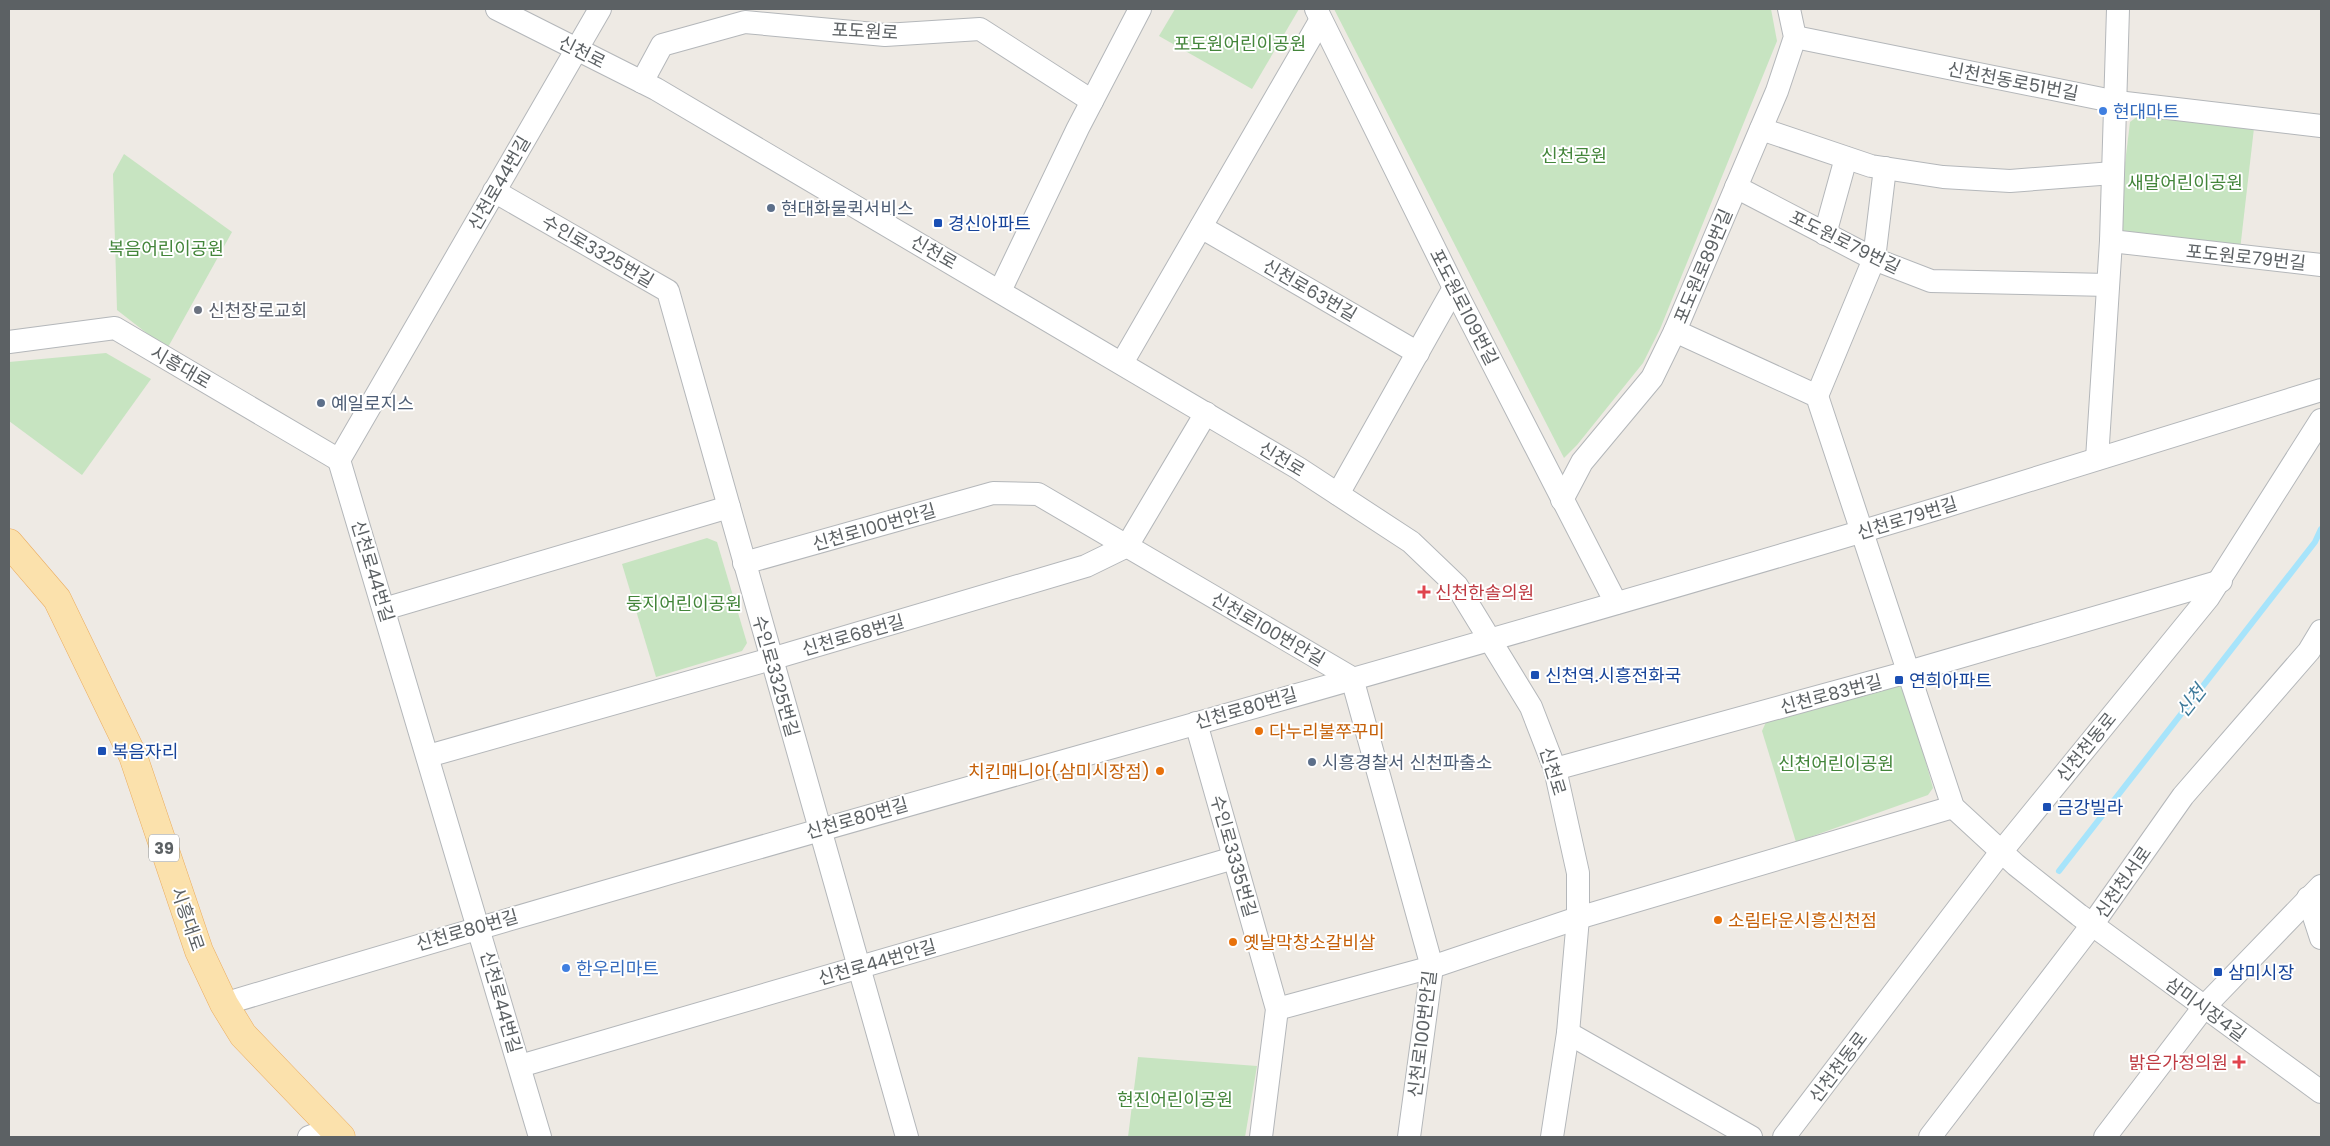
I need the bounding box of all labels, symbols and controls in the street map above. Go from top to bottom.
street label: 포도원로 [831,17,899,45]
street label: 신천로 [554,30,610,74]
park label: 포도원어린이공원 [1174,31,1306,56]
street label: 신천천동로51번길 [1945,56,2081,106]
place label: 현대마트 [2113,99,2179,124]
marker: 현대마트 [2097,105,2109,117]
street label: 신천로44번길 [462,131,536,235]
park label: 신천공원 [1541,143,1607,168]
park label: 새말어린이공원 [2127,170,2243,195]
place label: 현대화물퀵서비스 [781,196,913,221]
marker: 현대화물퀵서비스 [765,202,777,214]
street label: 포도원로79번길 [1785,204,1905,280]
street label: 포도원로89번길 [1668,205,1738,327]
street label: 수인로3325번길 [537,209,659,293]
place label: 경신아파트 [948,211,1031,236]
marker: 경신아파트 [932,217,944,229]
street label: 신천로 [906,229,962,275]
park label: 복음어린이공원 [108,236,224,261]
street label: 포도원로79번길 [2185,238,2307,276]
street label: 포도원로109번길 [1424,244,1504,370]
street label: 신천로63번길 [1258,253,1362,327]
place label: 신천장로교회 [208,298,307,323]
marker: 신천장로교회 [192,304,204,316]
street label: 시흥대로 [146,340,216,394]
place label: 예일로지스 [331,391,414,416]
marker: 예일로지스 [315,397,327,409]
street label: 신천로 [1254,435,1310,483]
street label: 신천로79번길 [1854,491,1960,545]
street label: 신천로100번안길 [809,497,939,557]
street label: 신천로44번길 [346,517,400,625]
place label: 신천한솔의원 [1435,580,1534,605]
marker: 신천한솔의원 [1417,585,1431,599]
street label: 신천로100번안길 [1206,586,1330,672]
park label: 둥지어린이공원 [626,591,742,616]
street label: 신천로68번길 [799,608,907,662]
street label: 수인로3325번길 [747,612,805,740]
place label: 신천역.시흥전화국 [1545,663,1681,688]
street label: 신천로83번길 [1777,668,1885,720]
place label: 연희아파트 [1909,668,1992,693]
marker: 신천역.시흥전화국 [1529,669,1541,681]
marker: 연희아파트 [1893,674,1905,686]
water label: 신천 [2170,678,2213,723]
street label: 신천로80번길 [1192,681,1300,735]
street label: 신천천동로 [2050,707,2122,787]
place label: 다누리불쭈꾸미 [1269,719,1385,744]
marker: 다누리불쭈꾸미 [1253,725,1265,737]
place label: 복음자리 [112,739,178,764]
street label: 신천로 [1534,744,1572,798]
marker: 복음자리 [96,745,108,757]
place label: 시흥경찰서 신천파출소 [1322,750,1492,775]
park label: 신천어린이공원 [1778,751,1894,776]
marker: 시흥경찰서 신천파출소 [1306,756,1318,768]
place label: 치킨매니아(삼미시장점) [968,759,1150,784]
marker: 치킨매니아(삼미시장점) [1154,765,1166,777]
street label: 신천로80번길 [803,791,911,845]
street label: 수인로3335번길 [1205,792,1263,920]
place label: 금강빌라 [2057,795,2124,820]
marker: 금강빌라 [2041,801,2053,813]
road number: 39 [149,834,179,861]
street label: 신천천서로 [2089,841,2157,923]
street label: 시흥대로 [165,884,211,954]
street label: 신천로80번길 [413,903,521,957]
place label: 소림타운시흥신천점 [1728,908,1877,933]
marker: 소림타운시흥신천점 [1712,914,1724,926]
place label: 옛날막창소갈비살 [1243,930,1375,955]
street label: 신천로44번안길 [815,933,939,991]
marker: 옛날막창소갈비살 [1227,936,1239,948]
street label: 신천로44번길 [474,948,528,1056]
place label: 한우리마트 [576,956,659,981]
place label: 삼미시장 [2228,960,2294,985]
marker: 한우리마트 [560,962,572,974]
marker: 삼미시장 [2212,966,2224,978]
street label: 신천로100번안길 [1402,969,1442,1099]
street label: 삼미시장4길 [2161,971,2251,1047]
street label: 신천천동로 [1803,1026,1873,1108]
place label: 밝은가정의원 [2129,1050,2228,1075]
marker: 밝은가정의원 [2232,1055,2246,1069]
park label: 현진어린이공원 [1117,1087,1233,1112]

